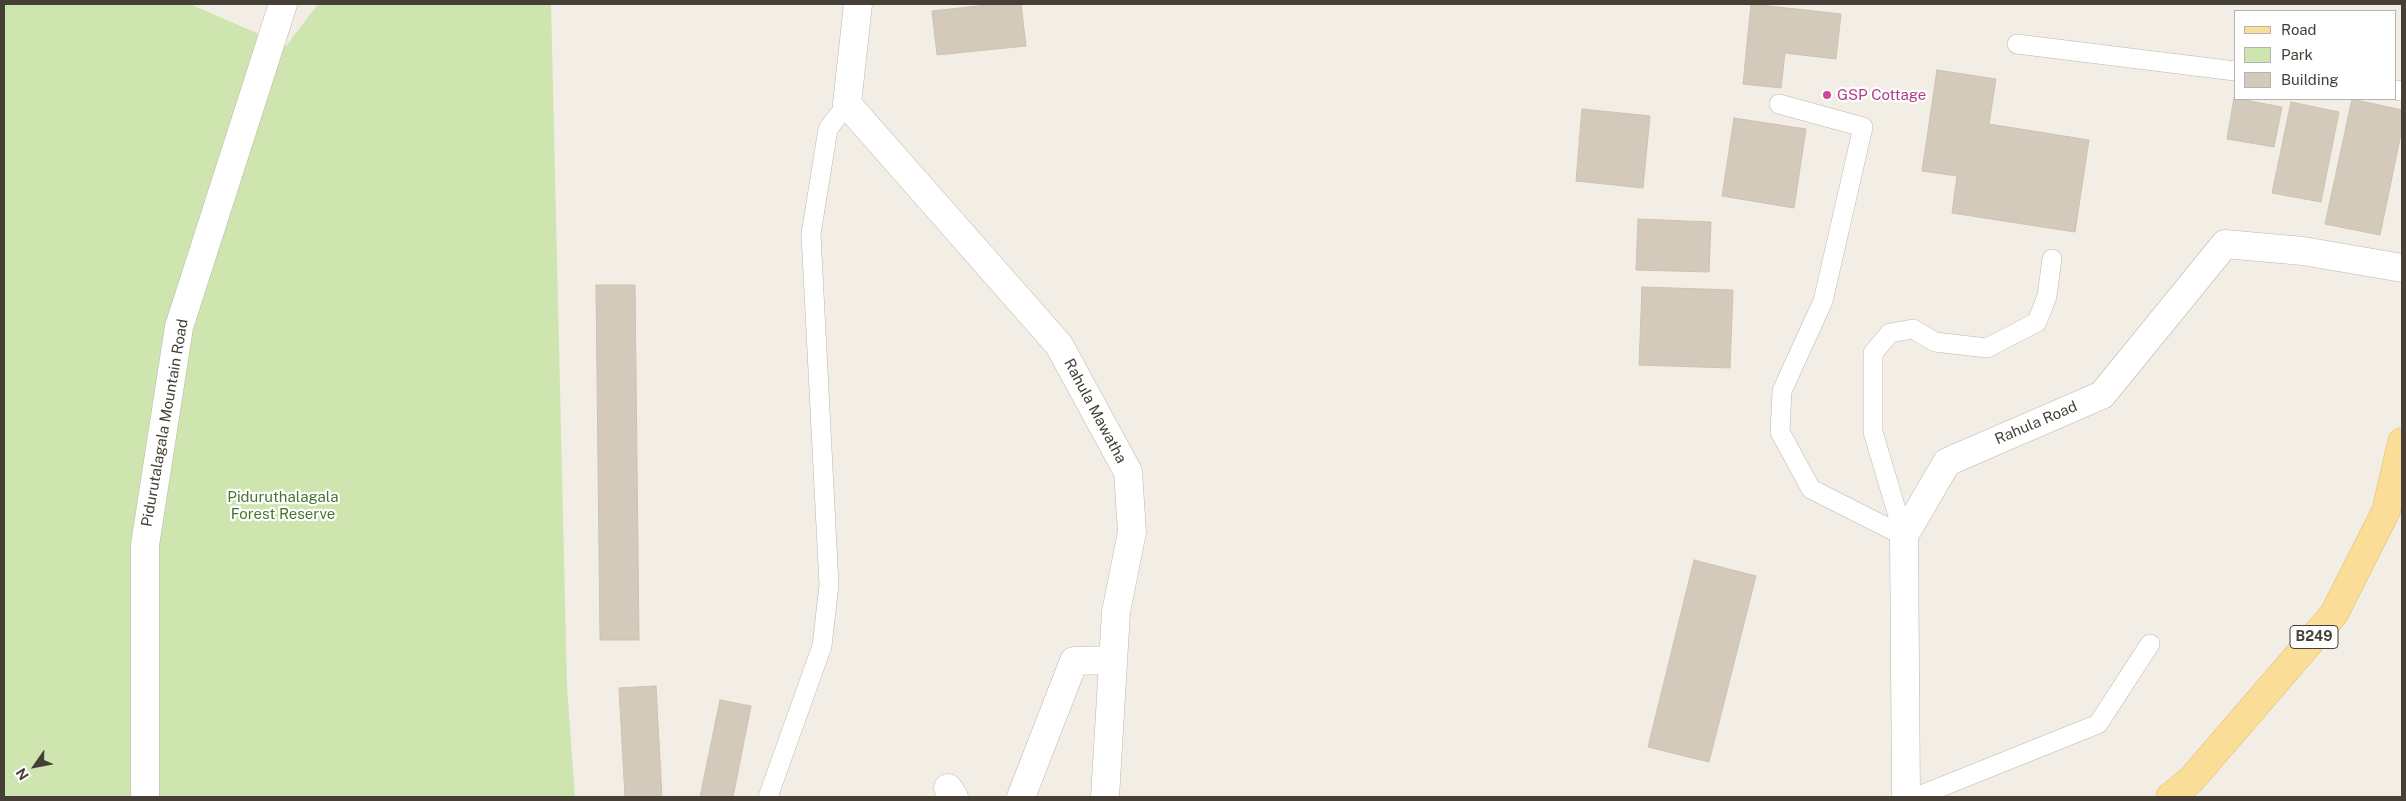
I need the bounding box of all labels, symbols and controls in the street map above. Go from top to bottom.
legend [2234,10,2396,100]
text: Road [2281,21,2317,38]
text: Park [2281,46,2313,63]
text: Building [2281,71,2339,88]
place label: GSP Cottage [1837,86,1926,104]
marker: GSP Cottage [1821,89,1833,101]
street label: Pidurutalagala Mountain Road [138,318,192,528]
street label: Rahula Mawatha [1060,356,1130,466]
street label: Rahula Road [1992,398,2080,448]
park label: Piduruthalagala Forest Reserve [227,488,339,523]
road number: B249 [2290,626,2338,649]
north arrow [10,741,60,791]
text: N [13,765,32,783]

